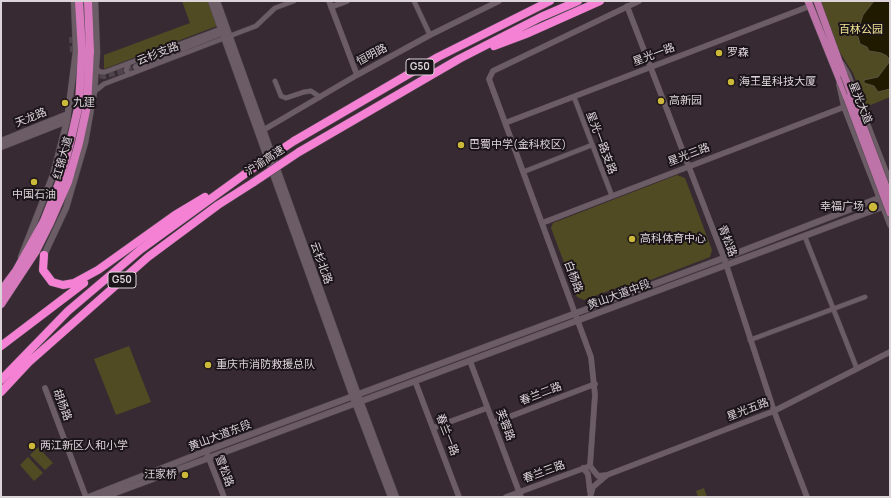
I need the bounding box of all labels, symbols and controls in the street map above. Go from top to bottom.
park label: 百林公园 [839,23,883,37]
street label: 云杉支路 [135,40,181,68]
street label: 恒明路 [354,41,390,69]
street label: 星光一路 [631,41,677,69]
place label: 罗森 [727,46,749,60]
marker: 罗森 [714,48,724,58]
road number: G50 [406,59,434,75]
place label: 海王星科技大厦 [739,75,816,89]
marker: 海王星科技大厦 [726,77,736,87]
street label: 星光大道 [846,80,874,126]
place label: 高新园 [669,94,702,108]
place label: 九建 [73,96,95,110]
marker: 高新园 [656,96,666,106]
marker: 九建 [60,98,70,108]
street label: 天龙路 [13,106,49,130]
street label: 星光一路支路 [583,110,619,176]
street label: 红锦大道 [51,135,75,181]
place label: 巴蜀中学(金科校区) [469,138,566,152]
marker: 巴蜀中学(金科校区) [456,140,466,150]
street label: 星光三路 [666,141,712,169]
street label: 沪渝高速 [243,143,287,179]
marker: 中国石油 [29,177,39,187]
place label: 中国石油 [12,188,56,202]
place label: 幸福广场 [820,200,864,214]
marker: 幸福广场 [867,201,879,213]
street label: 青松路 [715,223,739,259]
place label: 高科体育中心 [640,232,706,246]
marker: 高科体育中心 [627,234,637,244]
street label: 云杉北路 [307,240,335,286]
street label: 白杨路 [561,259,585,295]
road number: G50 [108,272,136,288]
street label: 黄山大道中段 [586,278,652,312]
place label: 重庆市消防救援总队 [216,358,315,372]
marker: 重庆市消防救援总队 [203,360,213,370]
street label: 春兰二路 [518,380,564,408]
street label: 胡杨路 [50,387,74,423]
street label: 星光五路 [725,396,771,424]
street label: 芙蓉路 [493,407,517,443]
street label: 春兰一路 [433,412,461,458]
street label: 黄山大道东段 [187,418,253,454]
place label: 两江新区人和小学 [40,439,128,453]
marker: 两江新区人和小学 [27,441,37,451]
street label: 雪松路 [212,453,236,489]
street label: 春兰三路 [521,458,567,486]
place label: 汪家桥 [144,468,177,482]
marker: 汪家桥 [180,470,190,480]

